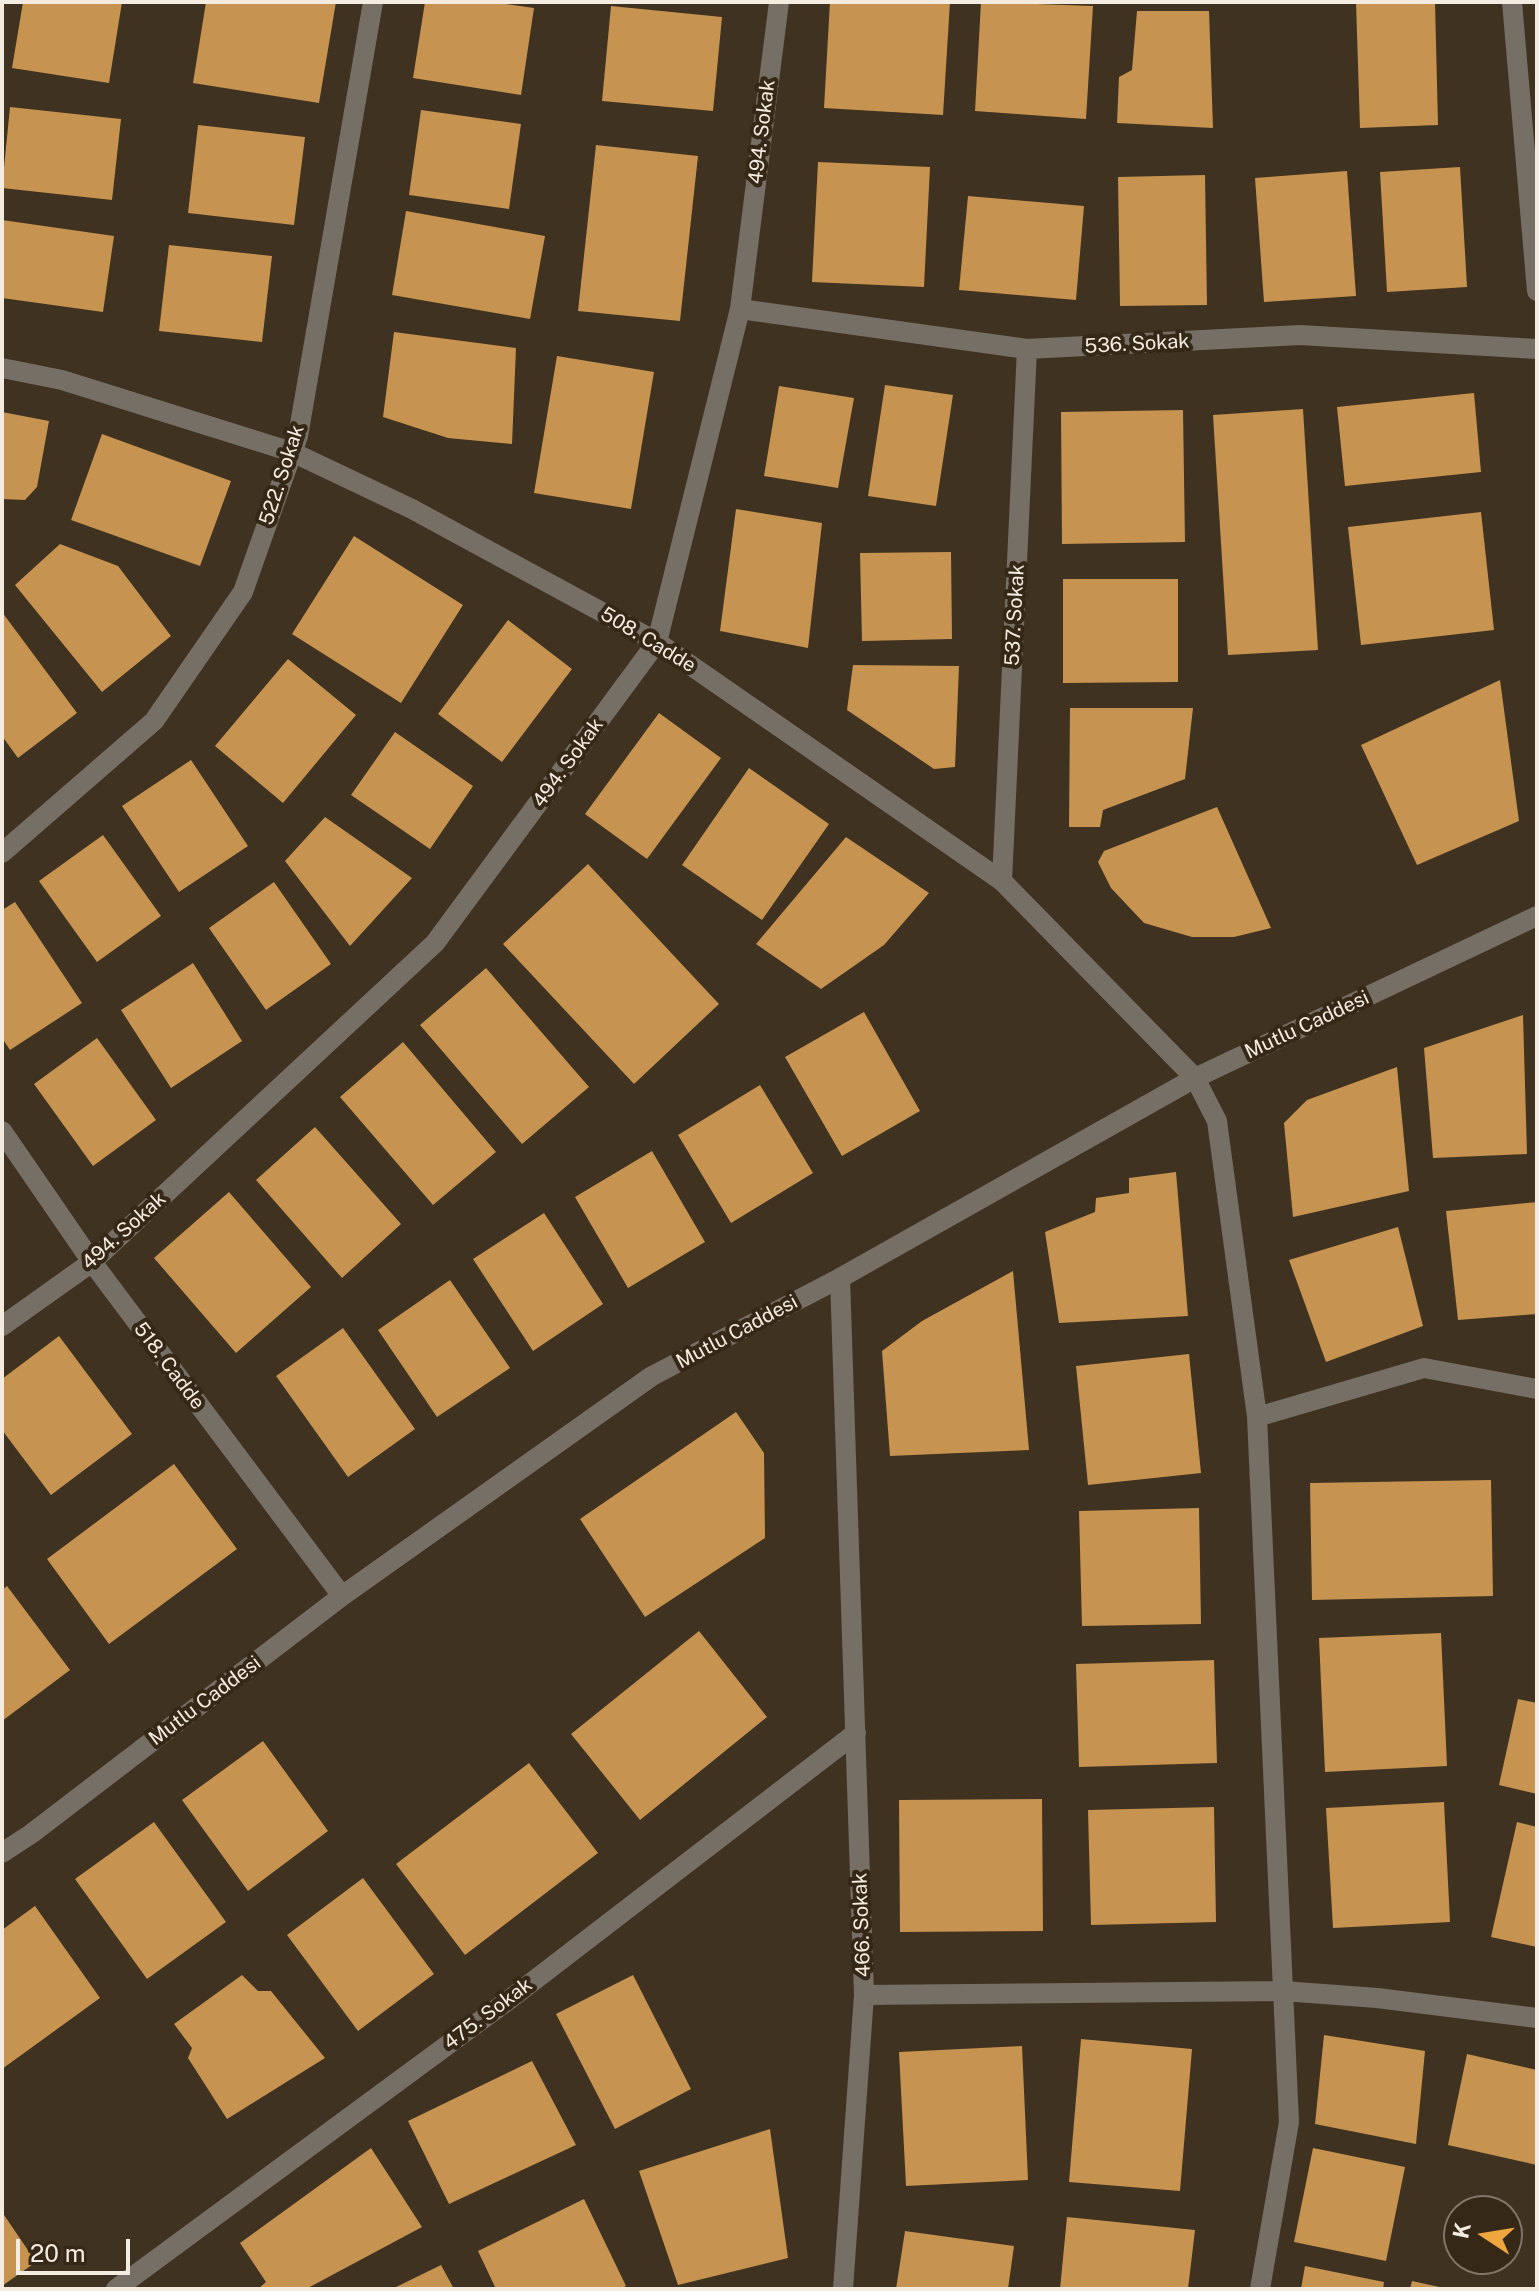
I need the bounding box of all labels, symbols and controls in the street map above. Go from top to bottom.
street label: 494. Sokak [744,78,780,186]
street label: 536. Sokak [1084,329,1190,359]
street label: 522. Sokak [255,422,309,528]
street label: 537. Sokak [1000,563,1030,667]
street label: 508. Cadde [596,602,700,678]
street label: 494. Sokak [527,714,609,812]
street label: Mutlu Caddesi [1241,986,1373,1064]
street label: 494. Sokak [77,1187,171,1275]
street label: Mutlu Caddesi [672,1290,802,1374]
street label: 518. Cadde [128,1318,210,1414]
street label: Mutlu Caddesi [144,1651,266,1751]
street label: 466. Sokak [848,1872,876,1978]
street label: 475. Sokak [439,1973,537,2055]
north arrow [1443,2195,1523,2275]
text: K [1447,2220,1476,2241]
scale bar [20,2223,134,2273]
text: 20 m [30,2239,86,2267]

